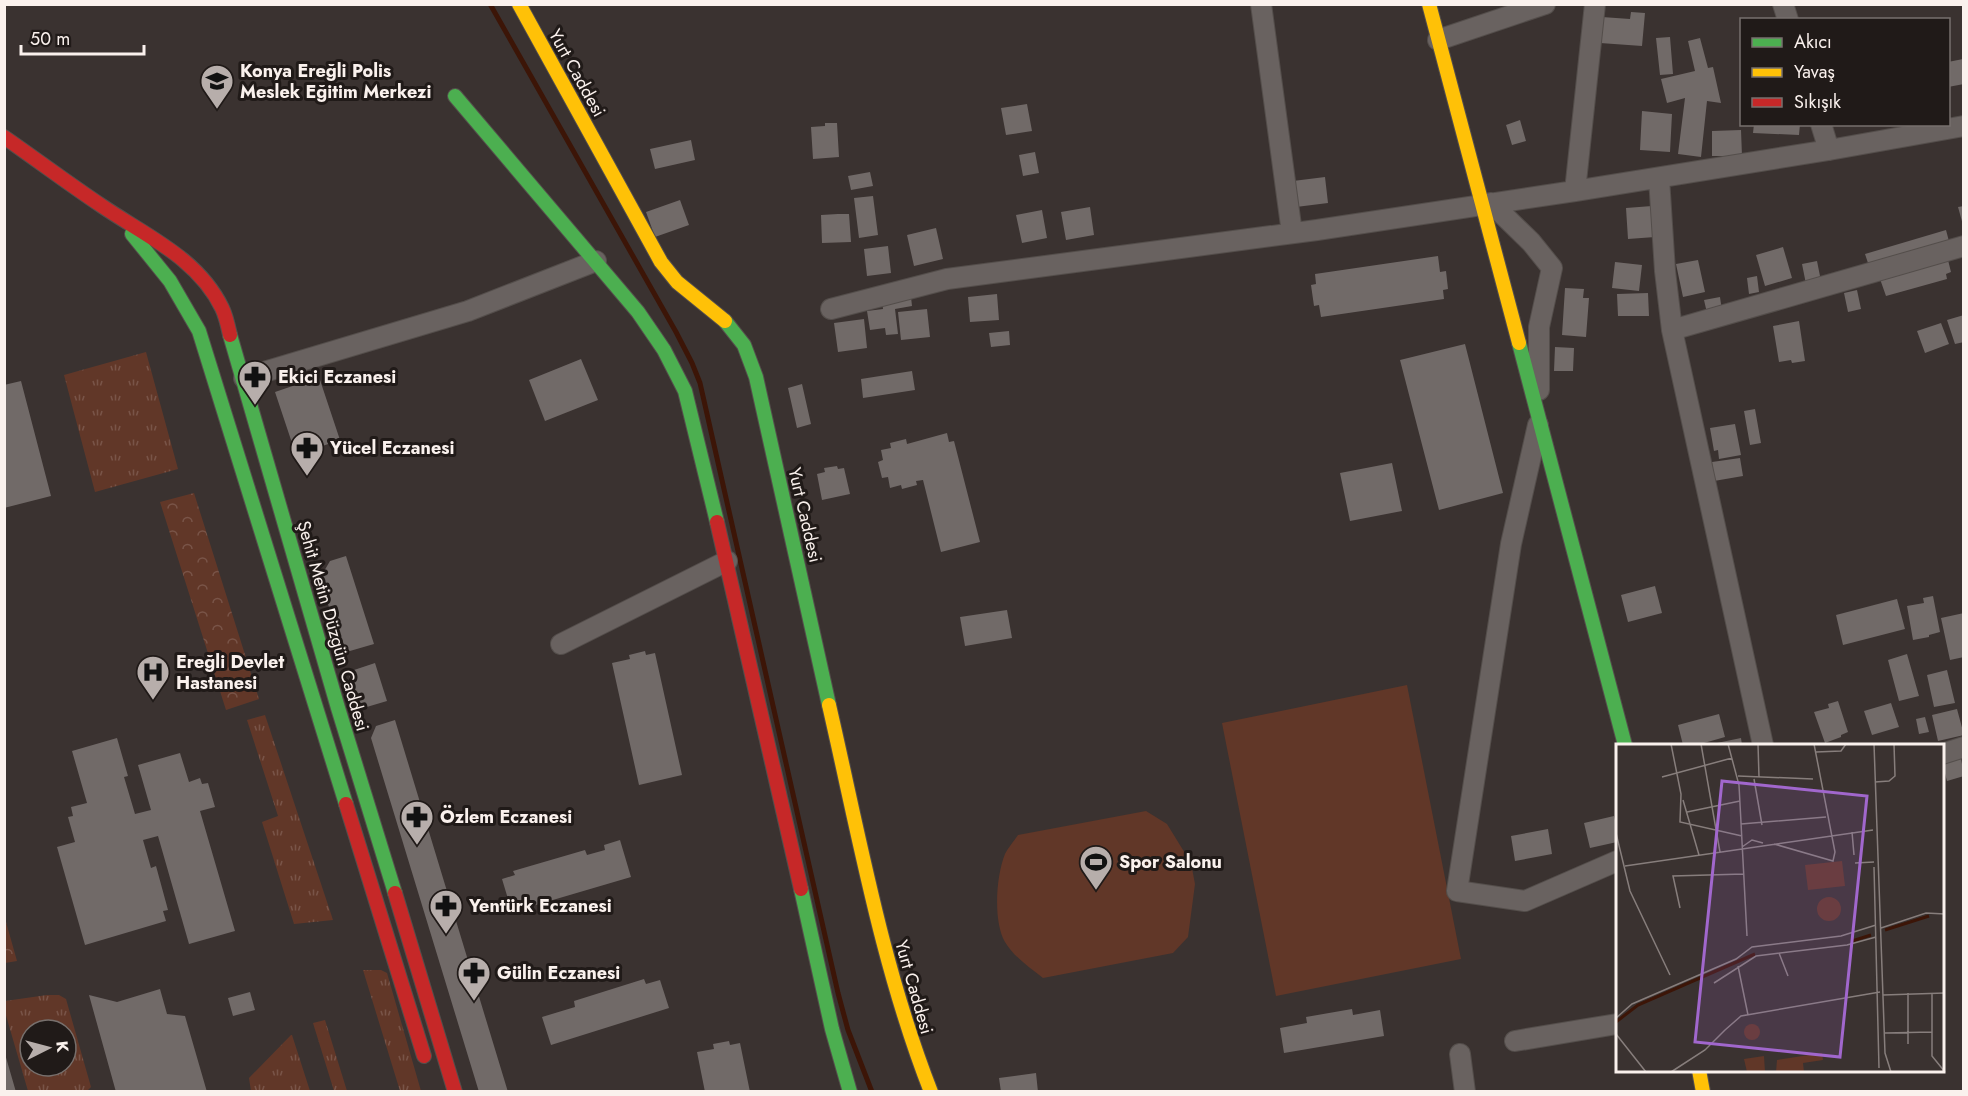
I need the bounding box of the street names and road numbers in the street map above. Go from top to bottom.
street label: Yurt Caddesi [542,24,612,122]
street label: Yurt Caddesi [781,465,829,565]
street label: Şehit Metin Düzgün Caddesi [291,518,375,734]
street label: Yurt Caddesi [888,937,940,1037]

